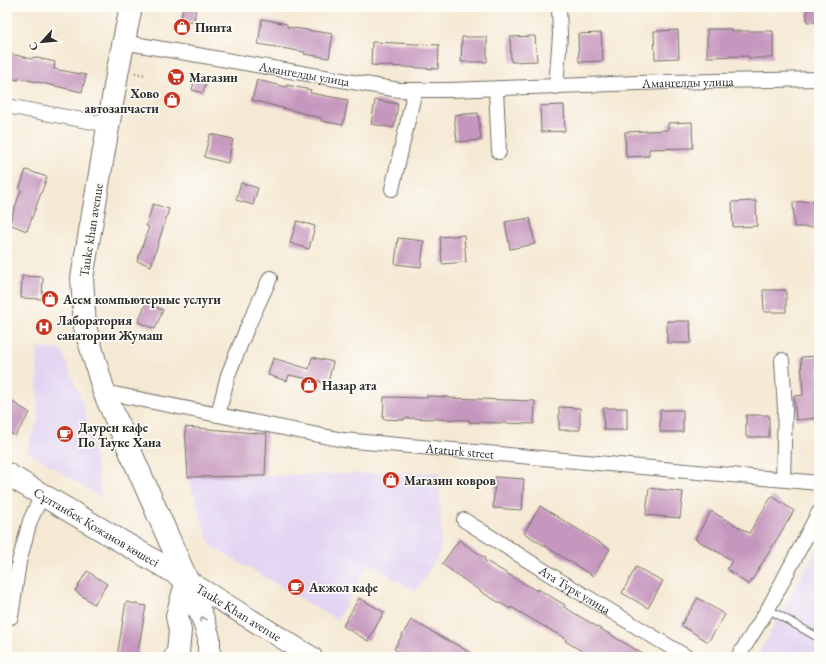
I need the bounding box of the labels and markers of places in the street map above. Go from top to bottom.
shop icon: Пинта [172,17,192,37]
place label: Пинта [195,19,232,36]
supermarket icon: Магазин [166,67,186,87]
place label: Магазин [189,69,238,86]
place label: Хово автозапчасти [84,85,159,117]
shop icon: Хово автозапчасти [162,90,182,110]
shop icon: Асем компьютерные услуги [40,289,60,309]
place label: Асем компьютерные услуги [62,291,221,308]
place label: Лаборатория санатории Жумаш [57,312,163,344]
hospital icon: Лаборатория санатории Жумаш [34,317,54,337]
shop icon: Назар ата [299,375,319,395]
place label: Назар ата [322,377,377,394]
place label: Даурен кафе По Тауке Хана [78,419,162,451]
cafe icon: Даурен кафе По Тауке Хана [55,424,75,444]
shop icon: Магазин ковров [381,470,401,490]
place label: Магазин ковров [404,472,496,489]
cafe icon: Акжол кафе [286,577,306,597]
place label: Акжол кафе [308,579,379,596]

